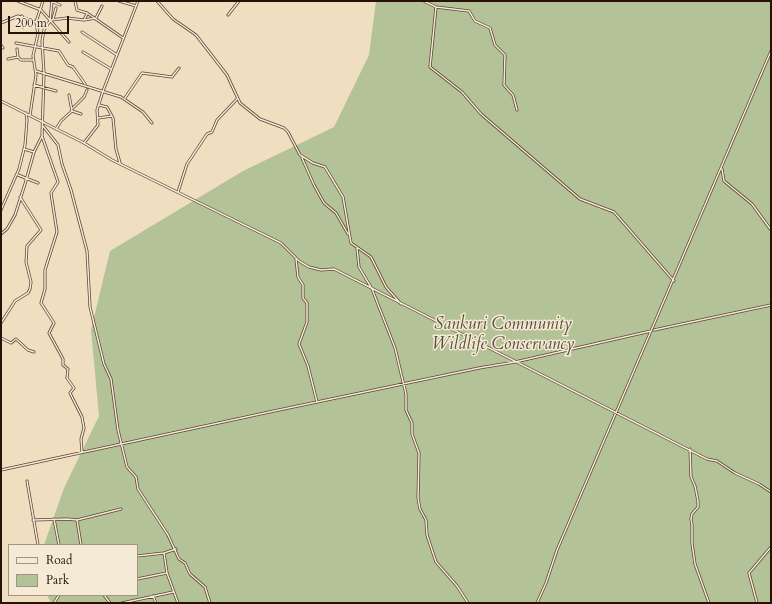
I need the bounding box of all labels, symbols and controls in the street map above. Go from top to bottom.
scale bar [10,8,71,34]
text: 200 m [15,15,47,31]
park label: Sankuri Community Wildlife Conservancy [432,315,574,355]
legend [8,544,138,596]
text: Road [46,552,72,568]
text: Park [46,572,69,588]

